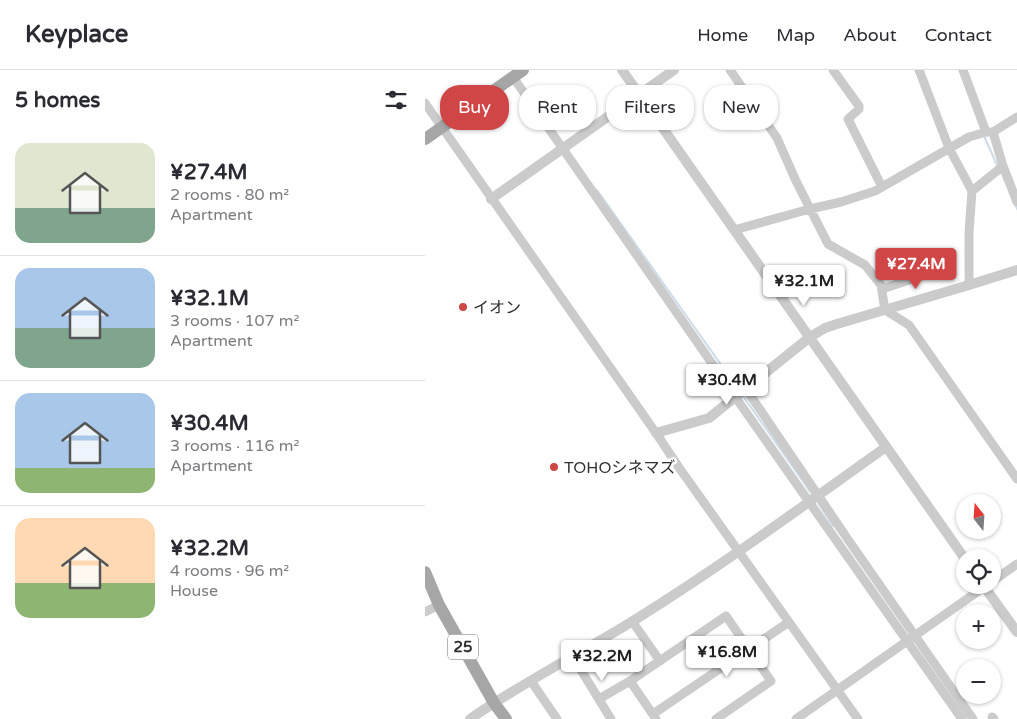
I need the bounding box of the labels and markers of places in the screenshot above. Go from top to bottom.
pin: ¥27.4M [875,248,957,290]
pin: ¥32.1M [763,264,845,307]
place label: イオン [473,298,521,318]
marker: イオン [457,301,469,313]
pin: ¥30.4M [686,364,768,406]
place label: TOHOシネマズ [564,458,675,478]
marker: TOHOシネマズ [548,461,560,473]
pin: ¥16.8M [686,636,768,678]
pin: ¥32.2M [561,640,643,682]

